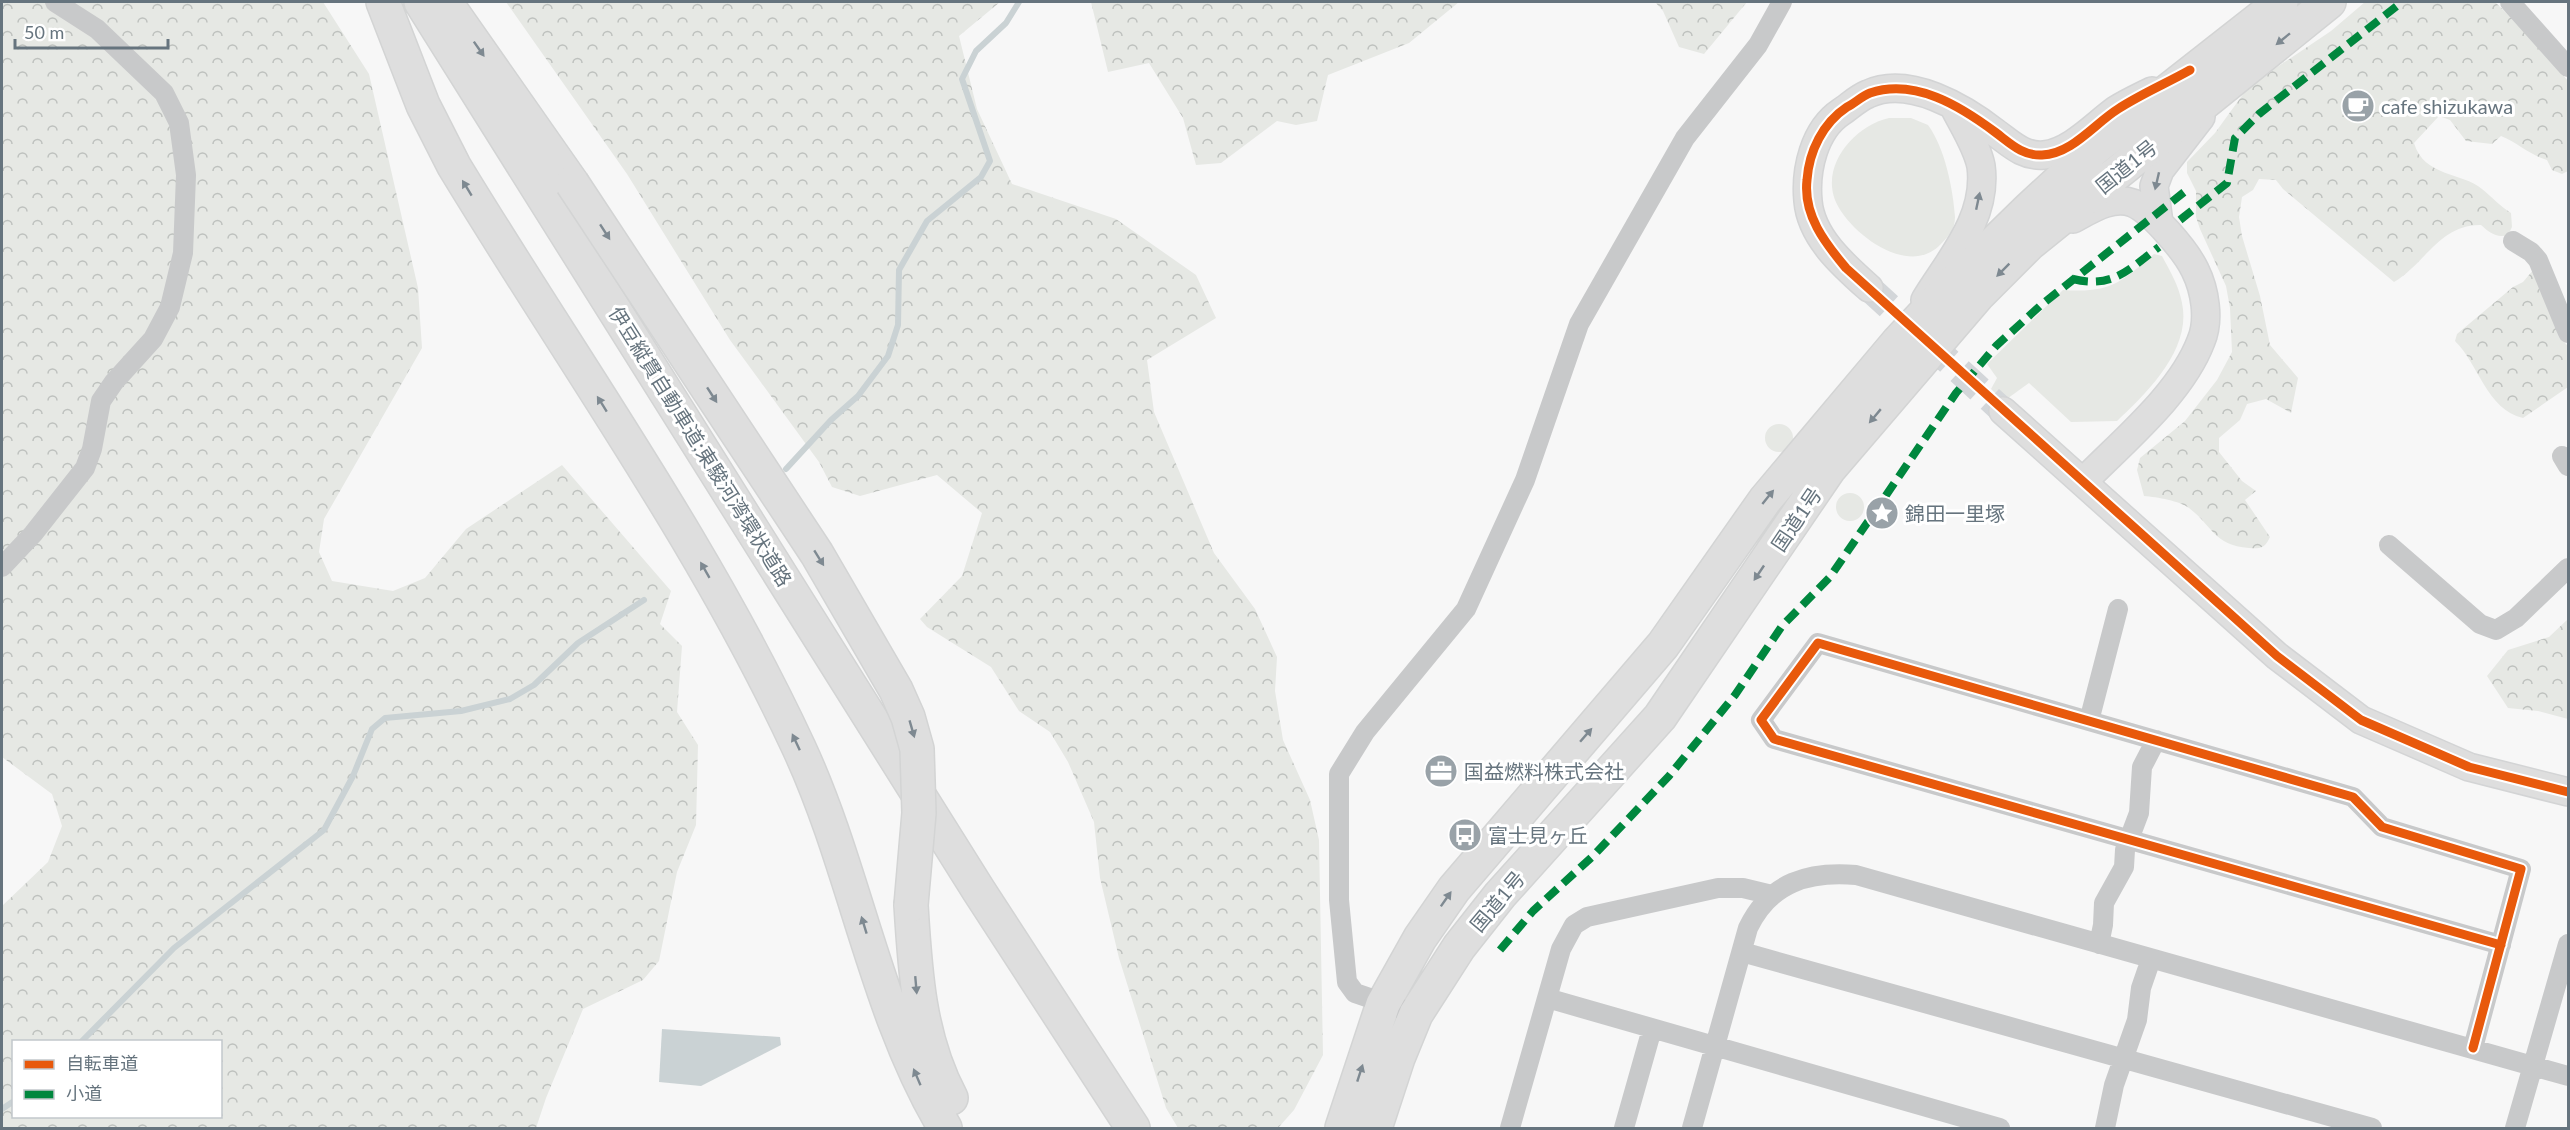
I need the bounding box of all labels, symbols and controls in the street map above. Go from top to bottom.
scale bar [15,12,168,50]
text: 50 m [24,21,64,43]
one-way arrow [2275,32,2291,45]
one-way arrow [473,41,485,57]
cafe icon: cafe shizukawa [2340,88,2376,124]
place label: cafe shizukawa [2381,94,2513,118]
street label: 国道1号 [2091,134,2161,198]
one-way arrow [2152,172,2161,191]
one-way arrow [462,180,473,196]
one-way arrow [1974,192,1984,210]
one-way arrow [599,224,610,240]
one-way arrow [1997,262,2011,276]
street label: 伊豆縦貫自動車道;東駿河湾環状道路 [605,302,797,590]
one-way arrow [706,387,717,403]
one-way arrow [597,396,608,412]
one-way arrow [1869,408,1882,423]
street label: 国道1号 [1766,483,1826,555]
one-way arrow [1762,489,1775,505]
place icon: 錦田一里塚 [1864,495,1900,531]
place label: 錦田一里塚 [1905,501,2005,525]
one-way arrow [813,550,824,566]
one-way arrow [700,561,710,578]
one-way arrow [1754,564,1765,581]
one-way arrow [908,720,917,738]
one-way arrow [1579,728,1592,743]
one-way arrow [791,733,801,751]
office icon: 国益燃料株式会社 [1423,753,1459,789]
place label: 国益燃料株式会社 [1464,759,1624,783]
bus stop icon: 富士見ヶ丘 [1447,817,1483,853]
place label: 富士見ヶ丘 [1488,823,1588,847]
street label: 国道1号 [1465,866,1529,936]
one-way arrow [1440,892,1452,908]
one-way arrow [859,916,868,934]
one-way arrow [911,975,921,994]
legend [12,1040,222,1118]
text: 自転車道 [66,1052,138,1074]
one-way arrow [1356,1064,1365,1082]
one-way arrow [913,1068,922,1085]
text: 小道 [66,1082,102,1104]

